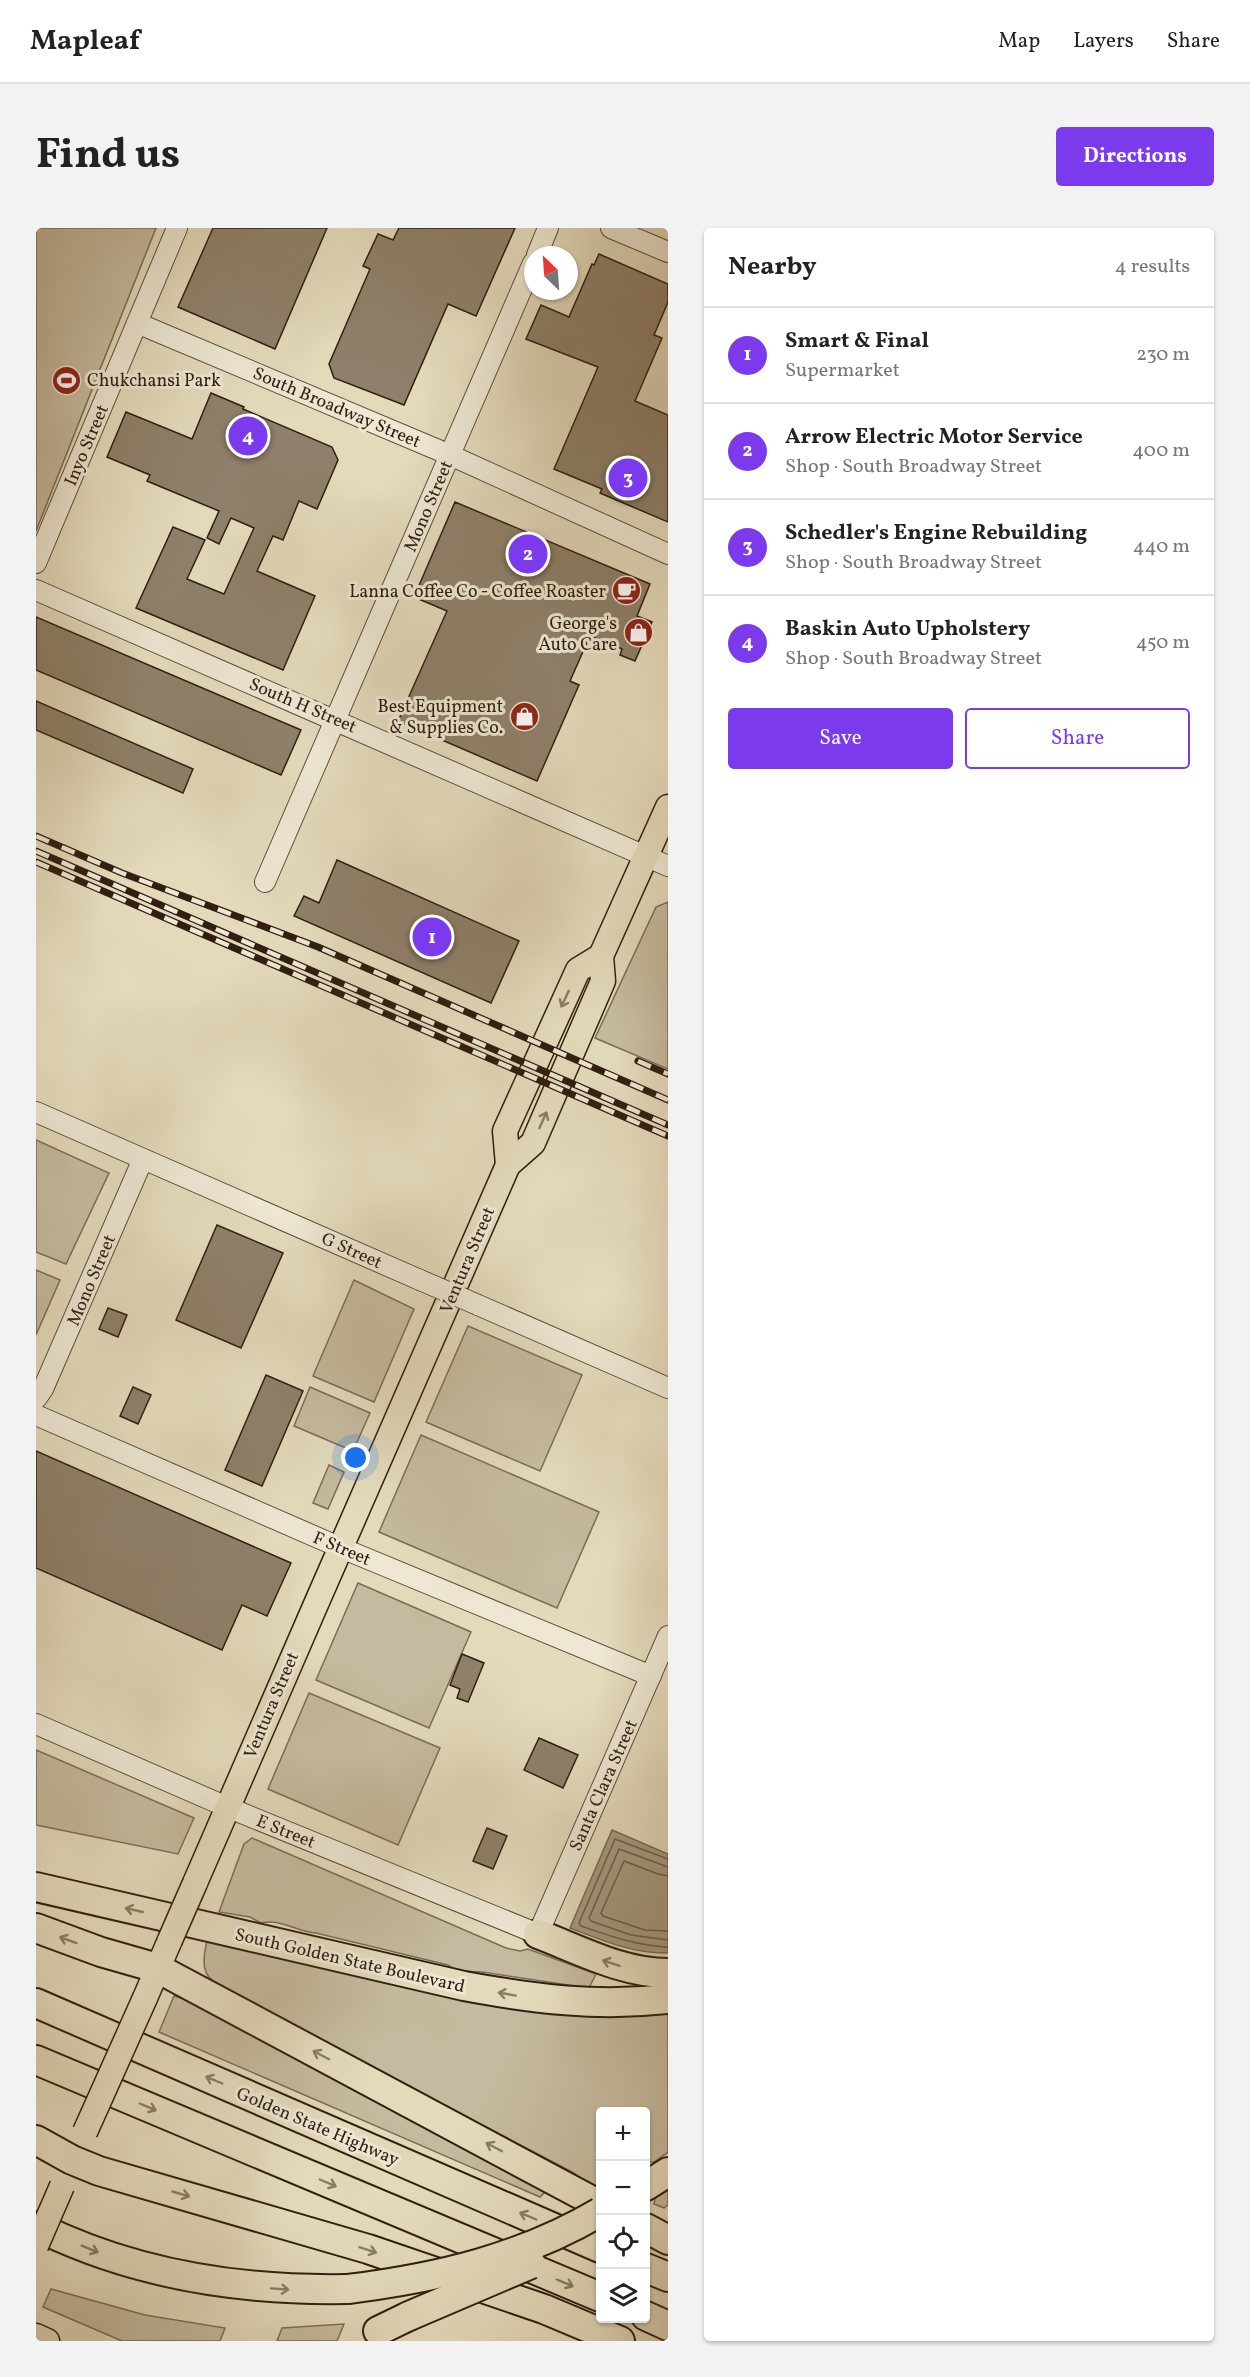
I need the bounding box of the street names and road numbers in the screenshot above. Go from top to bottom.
street label: South Broadway Street [249,362,424,455]
street label: Inyo Street [59,401,116,490]
street label: Mono Street [399,457,460,556]
street label: South H Street [245,672,360,740]
street label: Ventura Street [435,1203,502,1318]
street label: G Street [317,1227,386,1276]
street label: Mono Street [62,1231,123,1330]
street label: F Street [309,1526,374,1573]
street label: Ventura Street [239,1648,306,1763]
street label: Santa Clara Street [564,1716,645,1856]
street label: E Street [252,1809,319,1856]
street label: South Golden State Boulevard [232,1923,467,2000]
street label: Golden State Highway [232,2082,403,2173]

